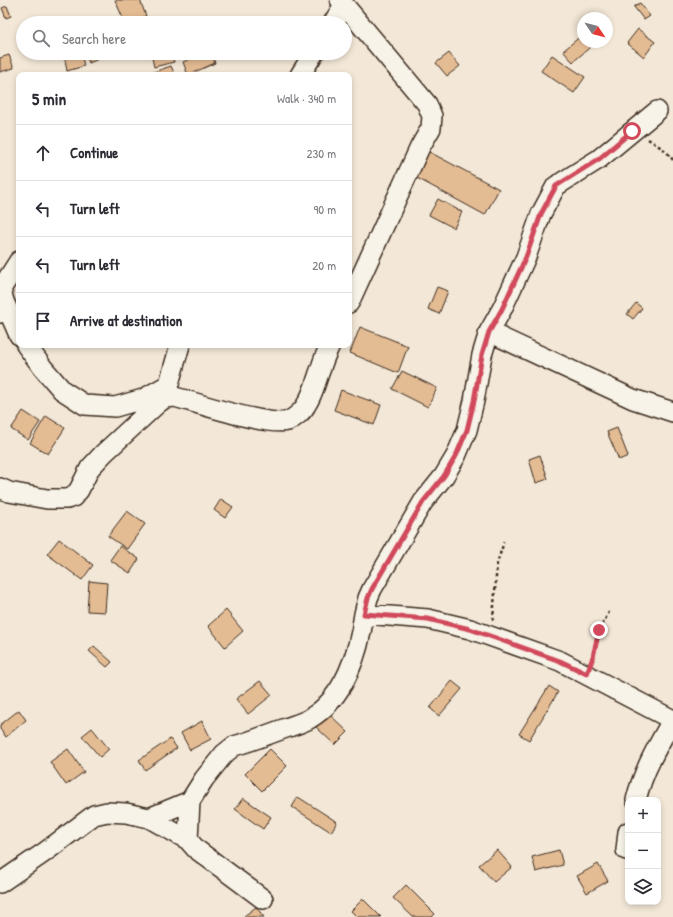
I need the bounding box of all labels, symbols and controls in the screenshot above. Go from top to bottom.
north arrow [577,12,613,48]
search box [16,16,352,60]
icon: search [30,27,52,49]
text: Search here [62,28,126,49]
text: 5 min [32,87,66,110]
text: Walk · 340 m [277,89,336,107]
route start [623,122,641,140]
icon: ahead [32,142,54,164]
text: Continue [70,142,118,163]
text: 230 m [306,144,336,162]
icon: left [32,198,54,220]
text: Turn left [70,198,120,219]
text: 90 m [314,200,336,218]
icon: left [32,254,54,276]
text: Turn left [70,254,120,275]
text: 20 m [312,256,336,274]
icon: arrive [32,310,54,332]
text: Arrive at destination [70,310,182,331]
route end [590,621,608,639]
map controls [625,797,661,905]
button: + [625,797,661,833]
button: − [625,833,661,869]
button: layers [625,869,661,905]

